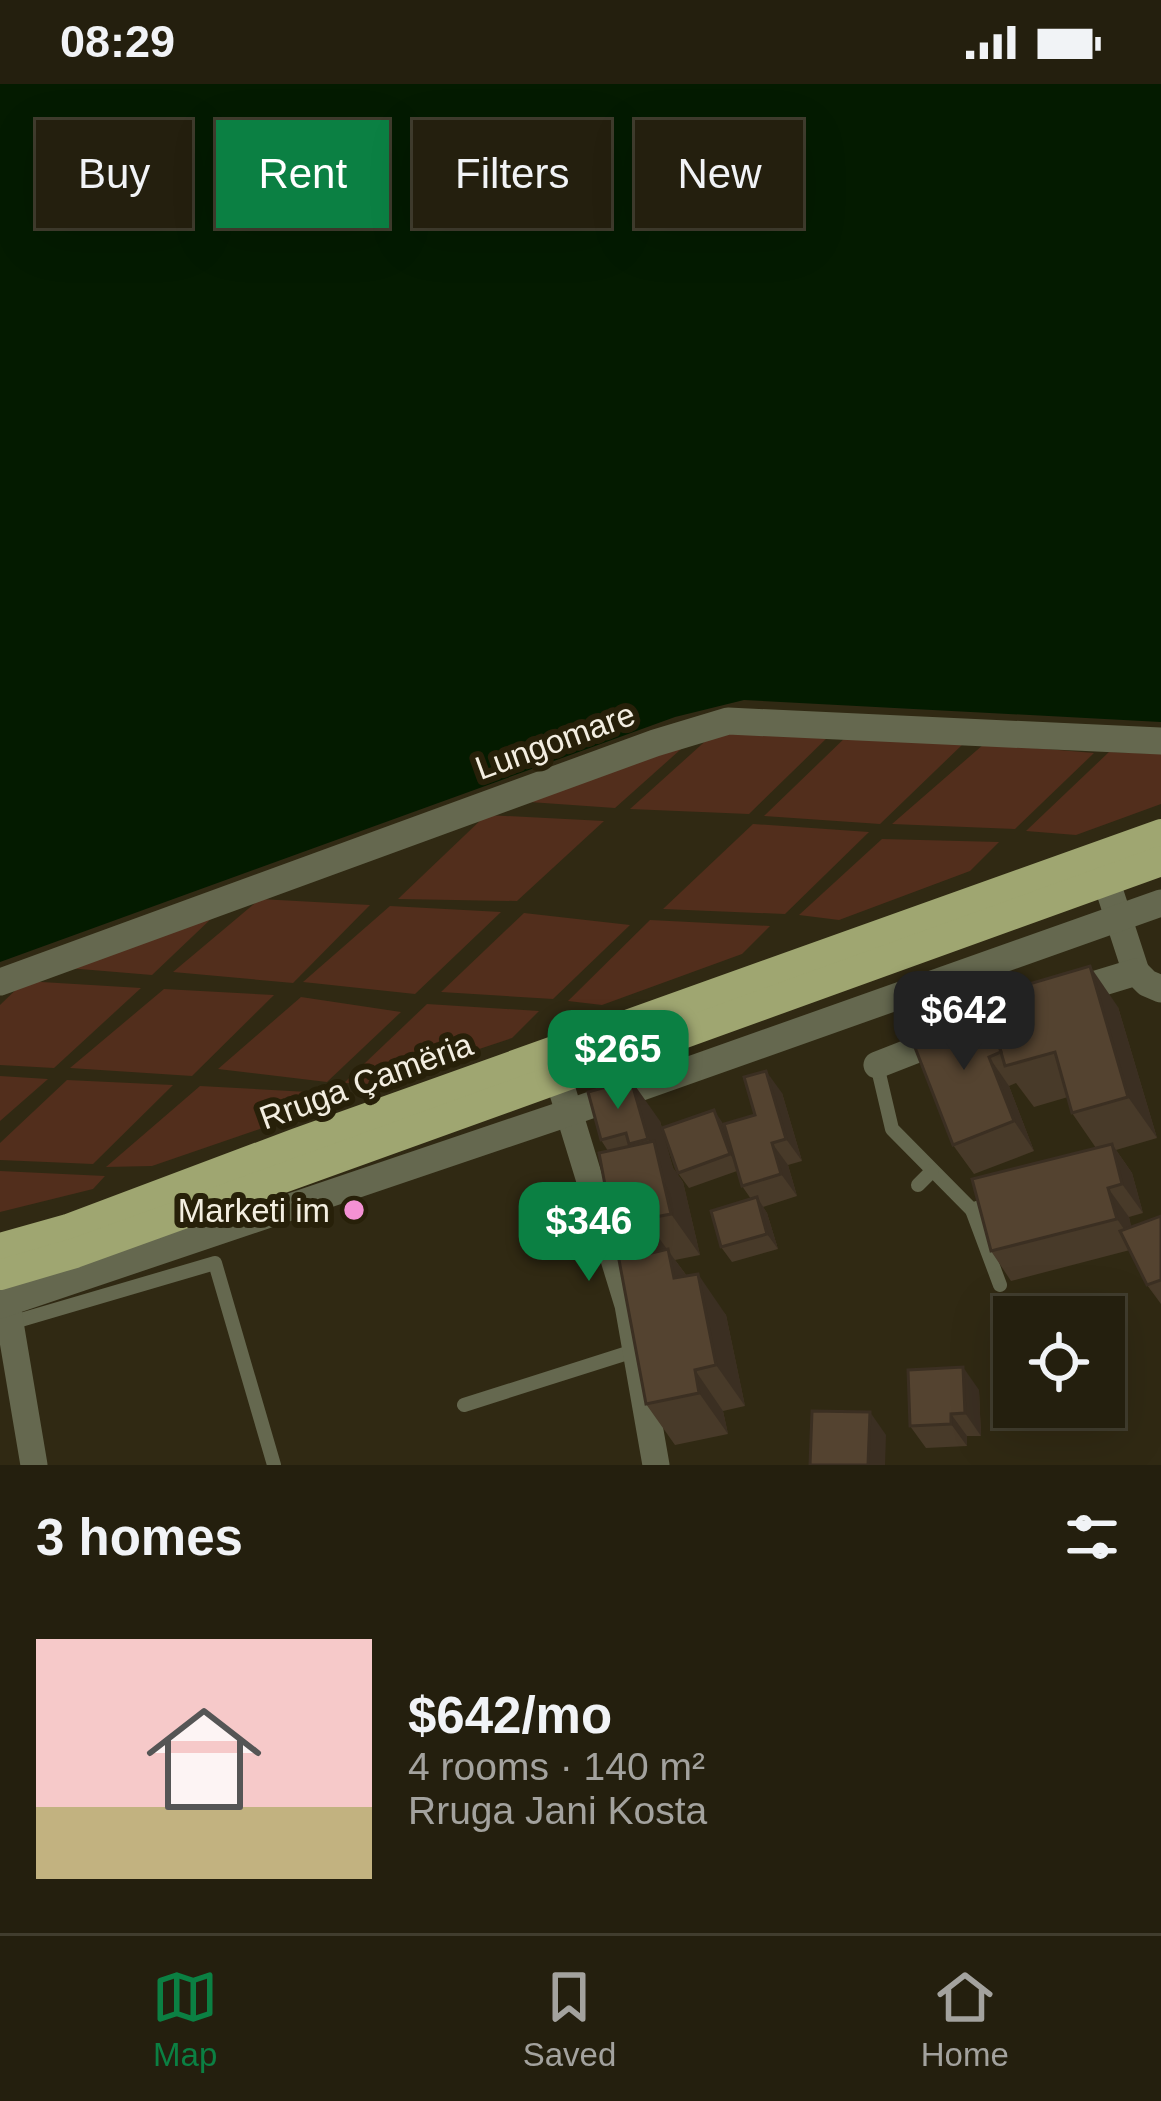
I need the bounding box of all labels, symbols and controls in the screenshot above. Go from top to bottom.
text: 08:29 [60,16,175,67]
chip: Buy [36,120,192,228]
chip: Rent [216,120,389,228]
chip: Filters [413,120,611,228]
chip: New [635,120,803,228]
street label: Lungomare [470,695,640,787]
pin: $642 [893,971,1035,1073]
text: $642 [921,988,1007,1031]
pin: $265 [547,1010,689,1112]
street label: Rruga Çamëria [255,1025,478,1137]
text: $265 [575,1027,661,1070]
pin: $346 [518,1182,660,1284]
place label: Marketi im [178,1192,330,1229]
marker: Marketi im [341,1197,367,1223]
text: $346 [546,1199,632,1242]
map controls [993,1296,1125,1428]
button: locate [993,1296,1125,1428]
icon: filters [1059,1504,1125,1570]
text: 3 homes [36,1509,243,1566]
icon: home [132,1687,276,1831]
text: $642/mo [408,1687,612,1744]
text: 4 rooms · 140 m² [408,1745,705,1788]
text: Rruga Jani Kosta [408,1789,707,1832]
tab: Map [152,1964,218,2074]
tab: Saved [523,1964,616,2074]
tab: Home [921,1964,1009,2074]

